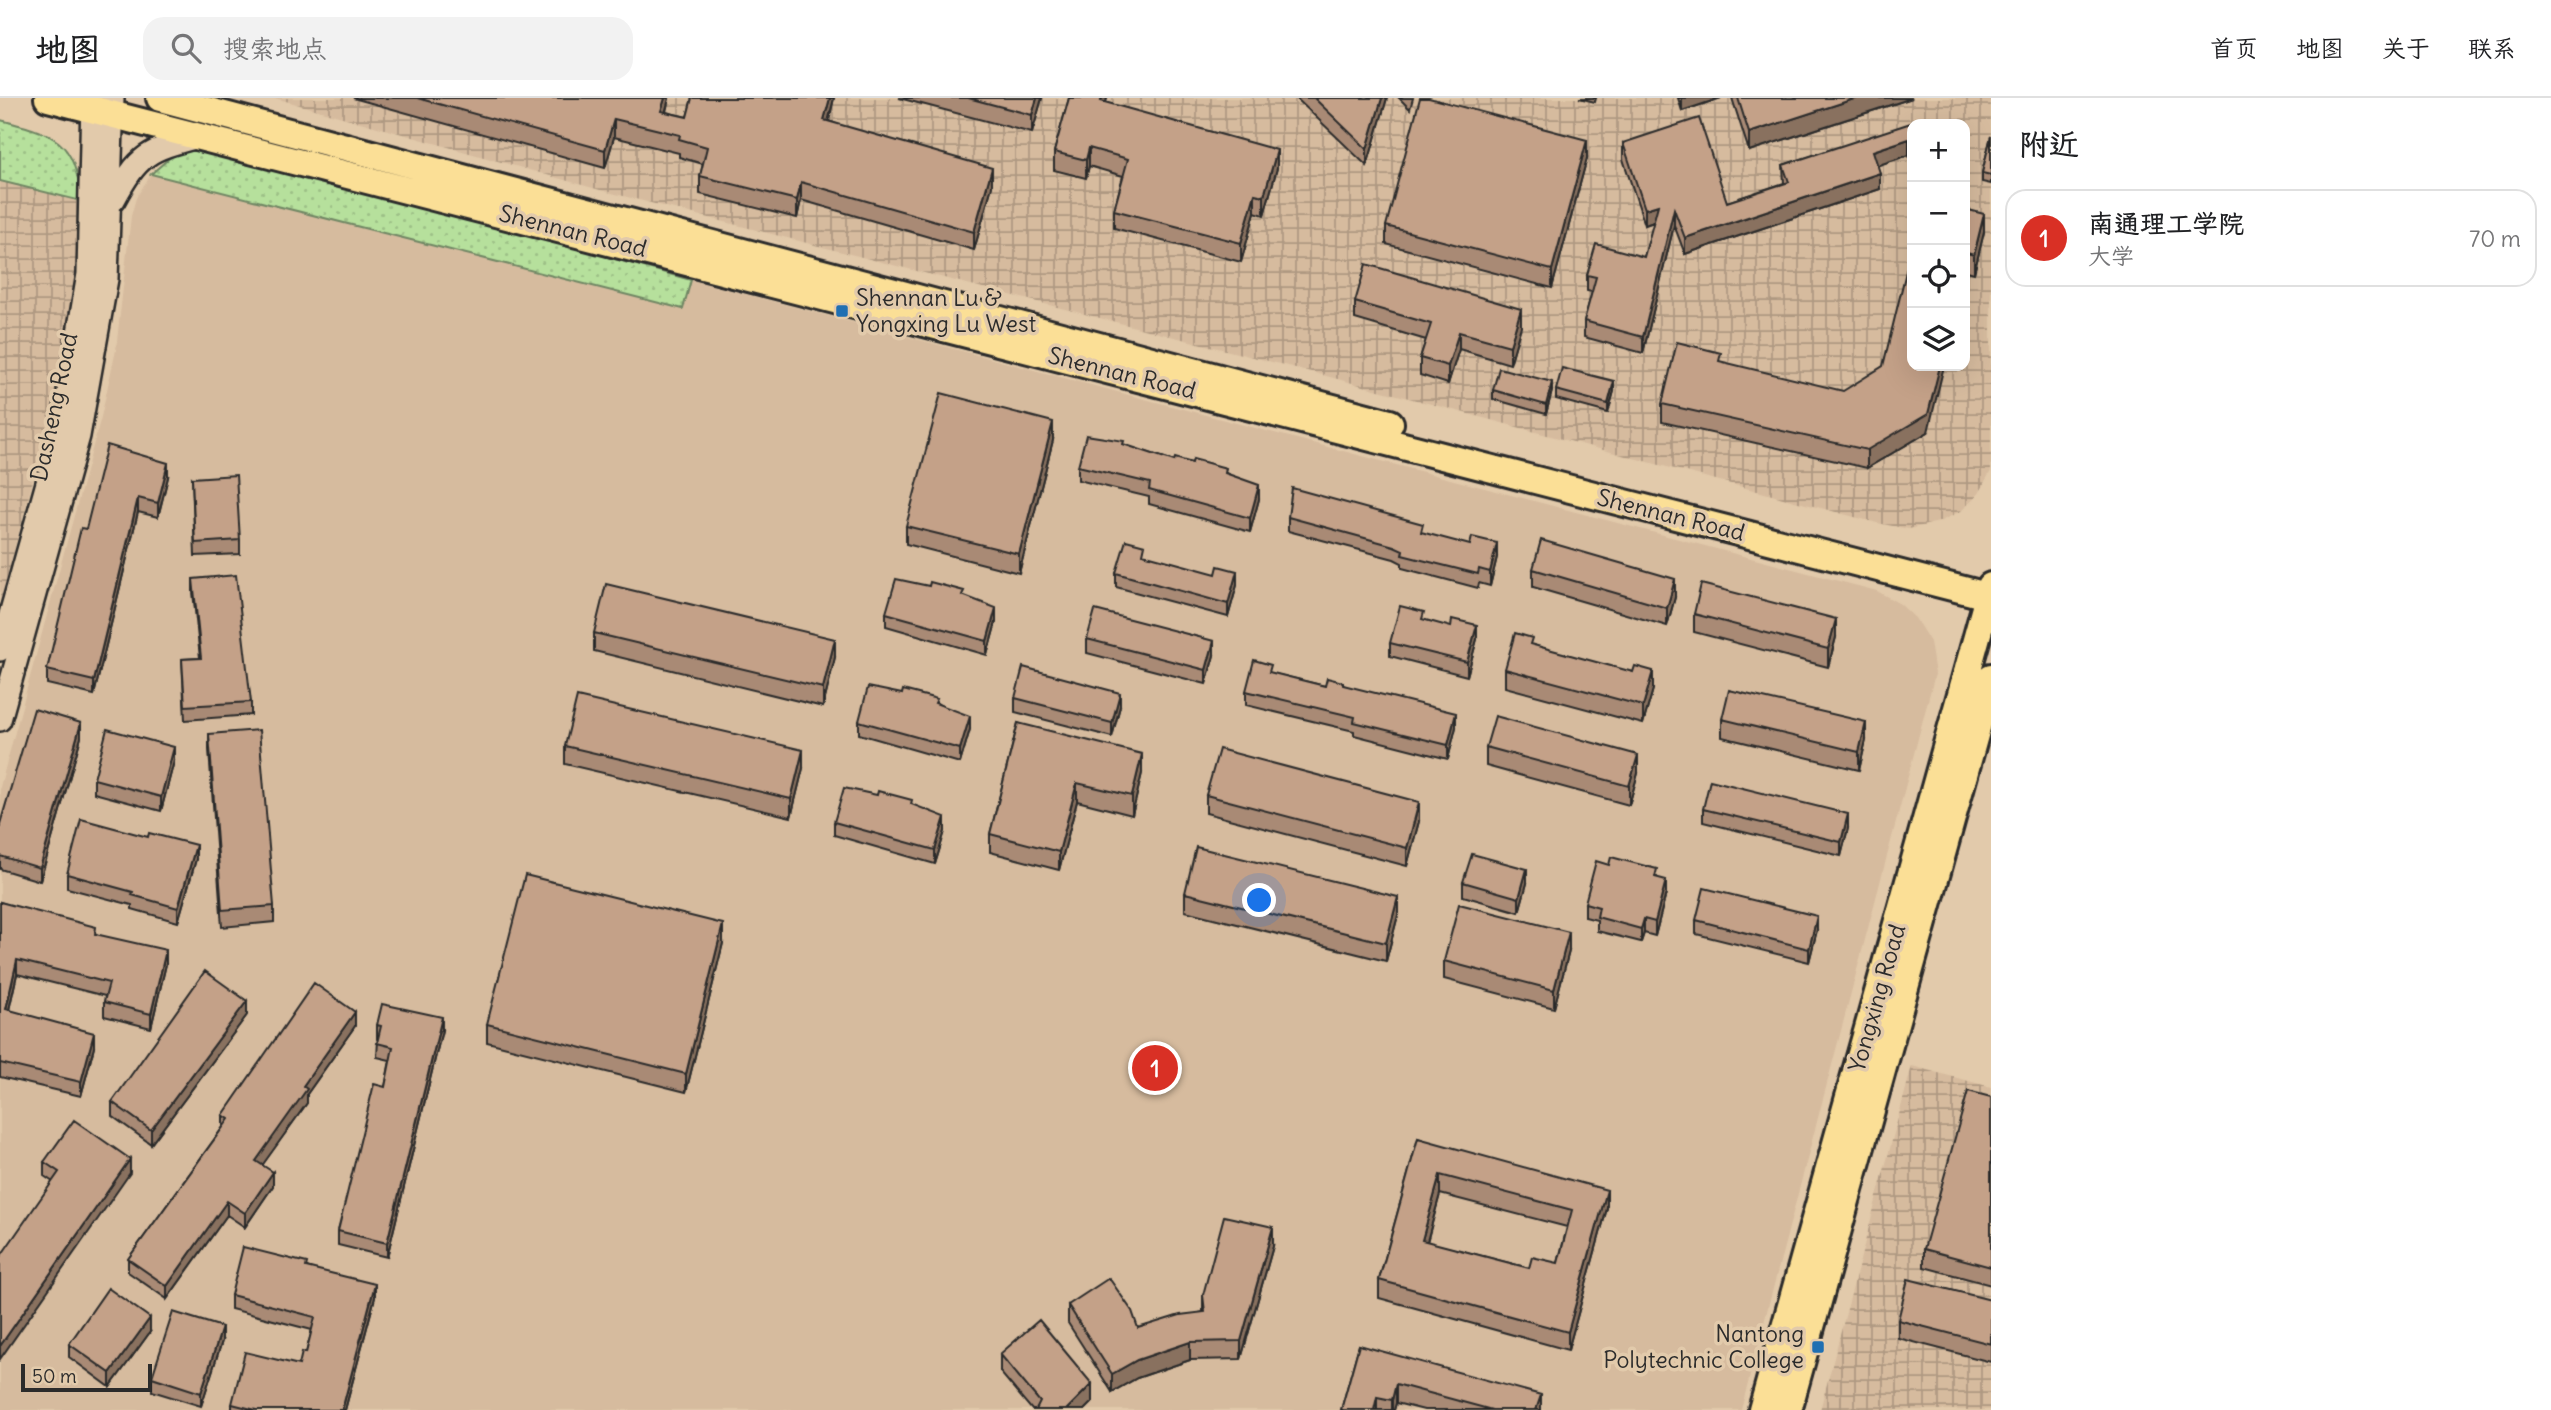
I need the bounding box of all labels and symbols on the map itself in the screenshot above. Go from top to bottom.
street label: Shennan Road [496,198,650,263]
place label: Shennan Lu & Yongxing Lu West [856,283,1036,338]
marker: Shennan Lu & Yongxing Lu West [834,303,850,319]
street label: Dasheng Road [24,330,83,484]
street label: Shennan Road [1045,340,1199,405]
street label: Shennan Road [1594,482,1748,547]
your location [1242,883,1276,917]
street label: Yongxing Road [1842,921,1911,1075]
pin: 1 [1132,1042,1178,1094]
place label: Nantong Polytechnic College [1603,1319,1804,1374]
marker: Nantong Polytechnic College [1810,1339,1826,1355]
scale bar [21,1361,152,1393]

